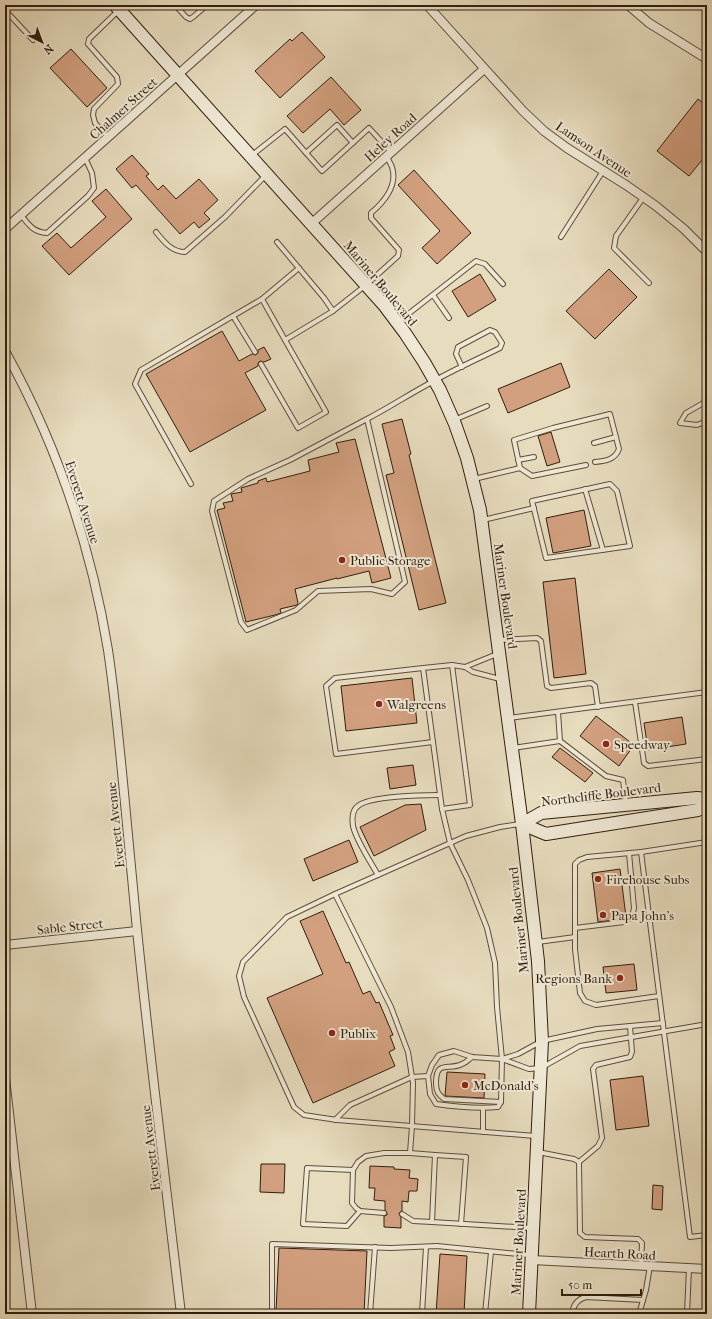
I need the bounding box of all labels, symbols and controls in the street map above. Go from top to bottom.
north arrow [22,22,62,62]
text: N [40,41,56,57]
street label: Chalmer Street [87,74,160,143]
street label: Heley Road [361,109,420,165]
street label: Lamson Avenue [553,119,635,181]
street label: Mariner Boulevard [341,238,421,330]
street label: Everett Avenue [62,459,103,546]
street label: Mariner Boulevard [491,542,520,651]
place label: Public Storage [350,553,431,568]
marker: Public Storage [337,555,347,565]
place label: Walgreens [386,697,446,712]
marker: Walgreens [374,699,384,709]
place label: Speedway [614,737,671,752]
marker: Speedway [601,739,611,749]
street label: Northcliffe Boulevard [540,780,663,809]
street label: Everett Avenue [103,781,127,869]
street label: Mariner Boulevard [505,865,532,974]
place label: Firehouse Subs [606,872,689,887]
marker: Firehouse Subs [593,874,603,884]
place label: Papa John's [611,908,674,923]
marker: Papa John's [598,910,608,920]
street label: Sable Street [36,916,104,937]
place label: Regions Bank [535,971,612,986]
marker: Regions Bank [615,973,625,983]
place label: Publix [340,1026,376,1041]
marker: Publix [327,1028,337,1038]
place label: McDonald's [473,1078,539,1093]
marker: McDonald's [460,1080,470,1090]
street label: Everett Avenue [138,1104,163,1192]
street label: Mariner Boulevard [508,1188,529,1296]
street label: Hearth Road [584,1244,657,1263]
scale bar [562,1271,641,1297]
text: 50 m [568,1278,592,1292]

